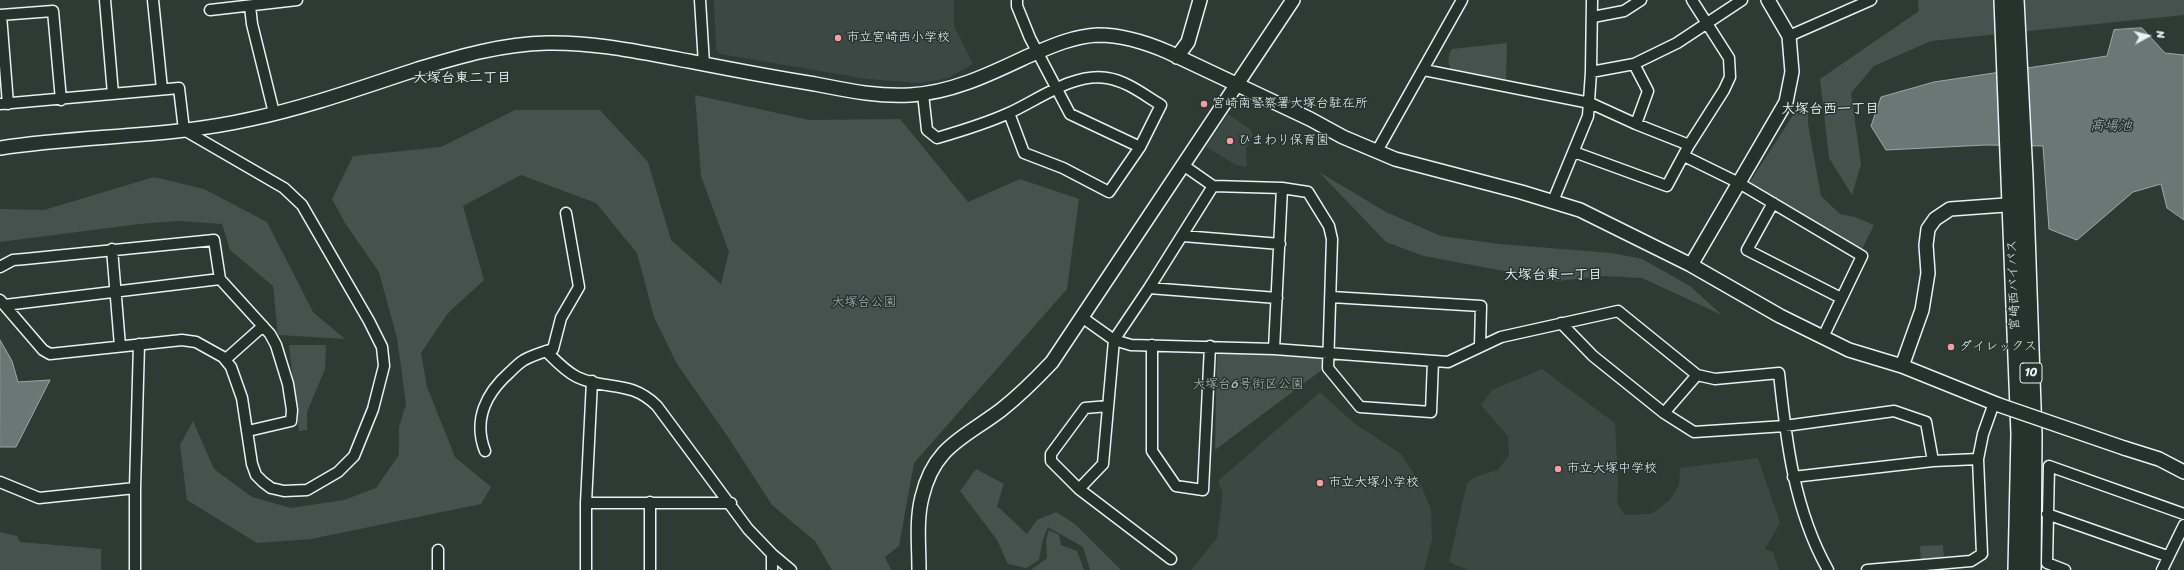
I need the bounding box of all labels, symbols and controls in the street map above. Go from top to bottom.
north arrow [2128,16,2168,56]
place label: 市立宮崎西小学校 [846,30,950,46]
text: N [2151,30,2170,39]
marker: 市立宮崎西小学校 [833,33,843,43]
district label: 大塚台東二丁目 [413,70,511,86]
place label: 宮崎南警察署大塚台駐在所 [1212,96,1368,112]
marker: 宮崎南警察署大塚台駐在所 [1199,99,1209,109]
district label: 大塚台西一丁目 [1781,101,1879,117]
water label: 高場池 [2090,118,2132,134]
place label: ひまわり保育園 [1238,133,1329,149]
marker: ひまわり保育園 [1225,136,1235,146]
street label: 宮崎西バイパス [2005,239,2023,331]
district label: 大塚台東一丁目 [1504,267,1602,283]
park label: 大塚台公園 [832,295,896,311]
place label: ダイレックス [1959,339,2037,355]
marker: ダイレックス [1946,342,1956,352]
road number: 10 [2020,363,2042,383]
park label: 大塚台6号街区公園 [1192,377,1304,393]
place label: 市立大塚中学校 [1566,461,1657,477]
marker: 市立大塚中学校 [1553,464,1563,474]
place label: 市立大塚小学校 [1328,475,1419,491]
marker: 市立大塚小学校 [1315,478,1325,488]

